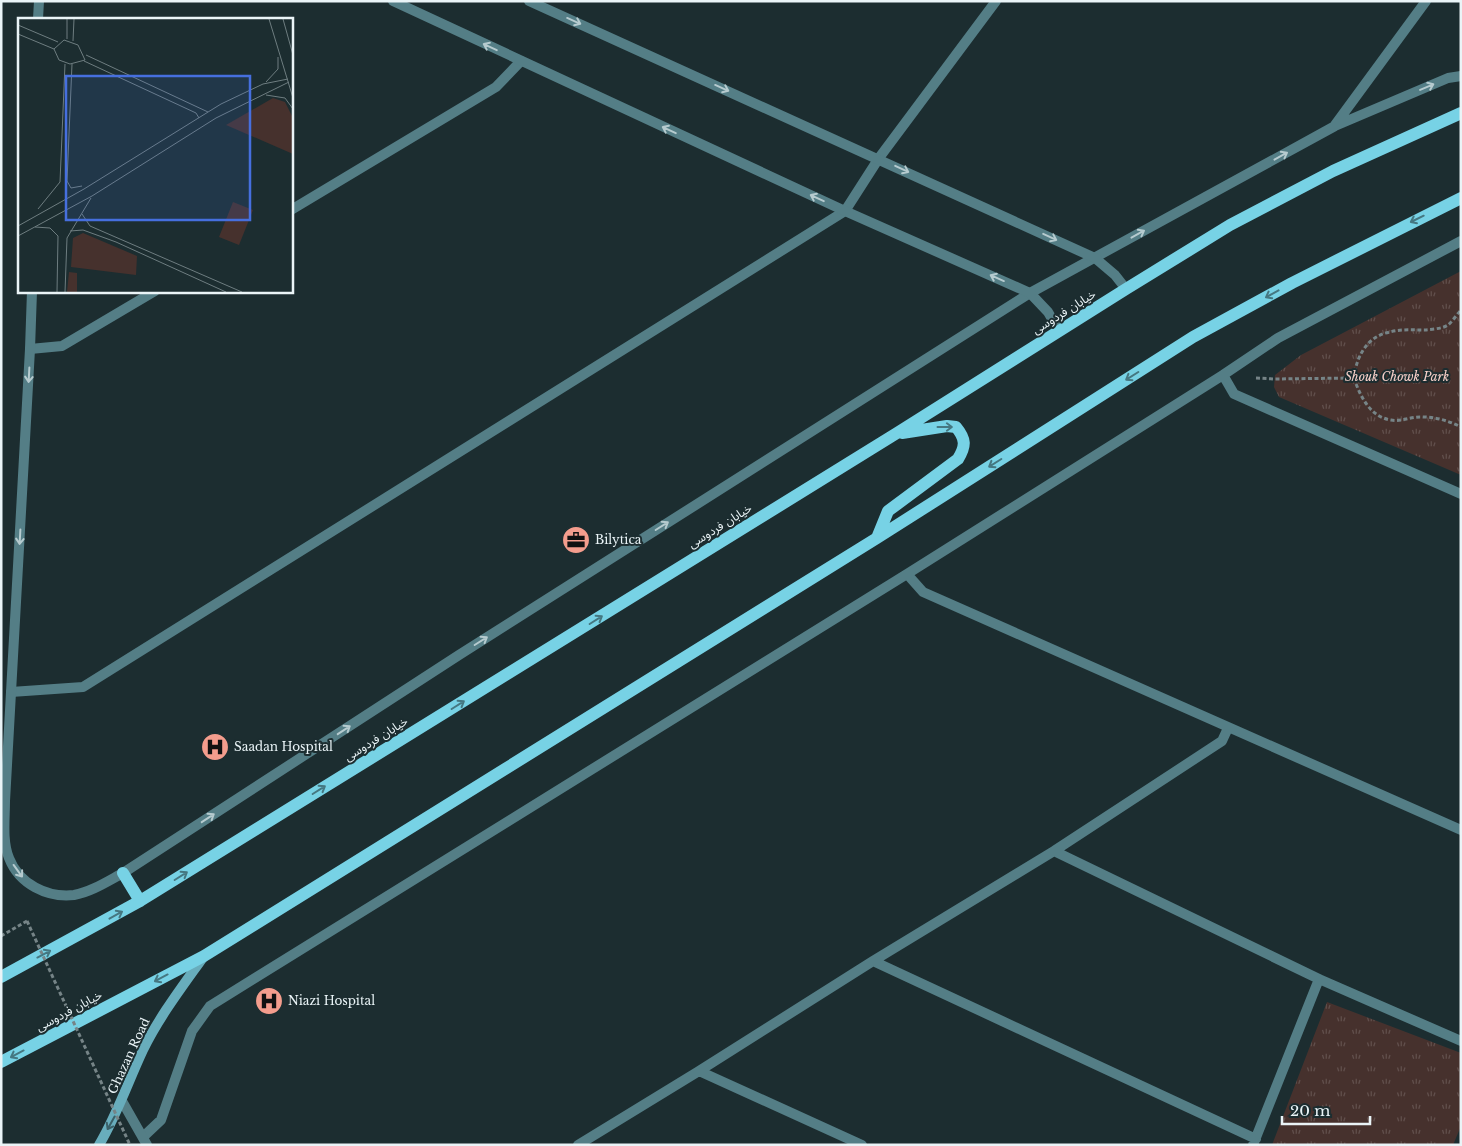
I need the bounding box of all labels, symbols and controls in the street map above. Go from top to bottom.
one-way arrow [566,17,581,27]
inset map [18,18,292,292]
one-way arrow [483,42,498,51]
one-way arrow [1419,81,1434,91]
one-way arrow [714,83,729,93]
one-way arrow [662,124,677,134]
one-way arrow [1273,151,1288,161]
one-way arrow [894,165,909,174]
one-way arrow [810,193,825,202]
one-way arrow [1410,215,1425,225]
one-way arrow [1130,229,1145,238]
one-way arrow [1042,232,1057,242]
one-way arrow [990,273,1005,283]
street label: خیابان فردوسی [1029,286,1098,337]
one-way arrow [1266,289,1280,299]
one-way arrow [24,367,33,383]
park label: Shouk Chowk Park [1345,369,1449,384]
one-way arrow [1126,371,1140,381]
one-way arrow [937,422,953,432]
one-way arrow [988,458,1002,468]
street label: خیابان فردوسی [685,500,754,551]
one-way arrow [655,521,669,531]
office icon: Bilytica [561,525,591,555]
one-way arrow [15,529,24,545]
place label: Bilytica [595,532,642,547]
one-way arrow [588,614,602,624]
one-way arrow [473,636,487,646]
one-way arrow [450,700,464,710]
street label: خیابان فردوسی [341,713,410,764]
one-way arrow [337,724,351,734]
hospital icon: Saadan Hospital [200,732,230,762]
place label: Saadan Hospital [234,739,333,754]
one-way arrow [312,785,326,795]
one-way arrow [201,813,215,823]
one-way arrow [12,864,23,877]
one-way arrow [174,870,188,880]
one-way arrow [108,910,123,920]
one-way arrow [37,948,51,958]
one-way arrow [153,973,168,983]
hospital icon: Niazi Hospital [254,986,284,1016]
street label: خیابان فردوسی [33,987,104,1034]
place label: Niazi Hospital [288,993,375,1008]
street label: Ghazan Road [104,1015,153,1096]
one-way arrow [9,1049,24,1059]
scale bar [1282,1094,1370,1126]
text: 20 m [1290,1101,1330,1120]
one-way arrow [106,1116,116,1131]

